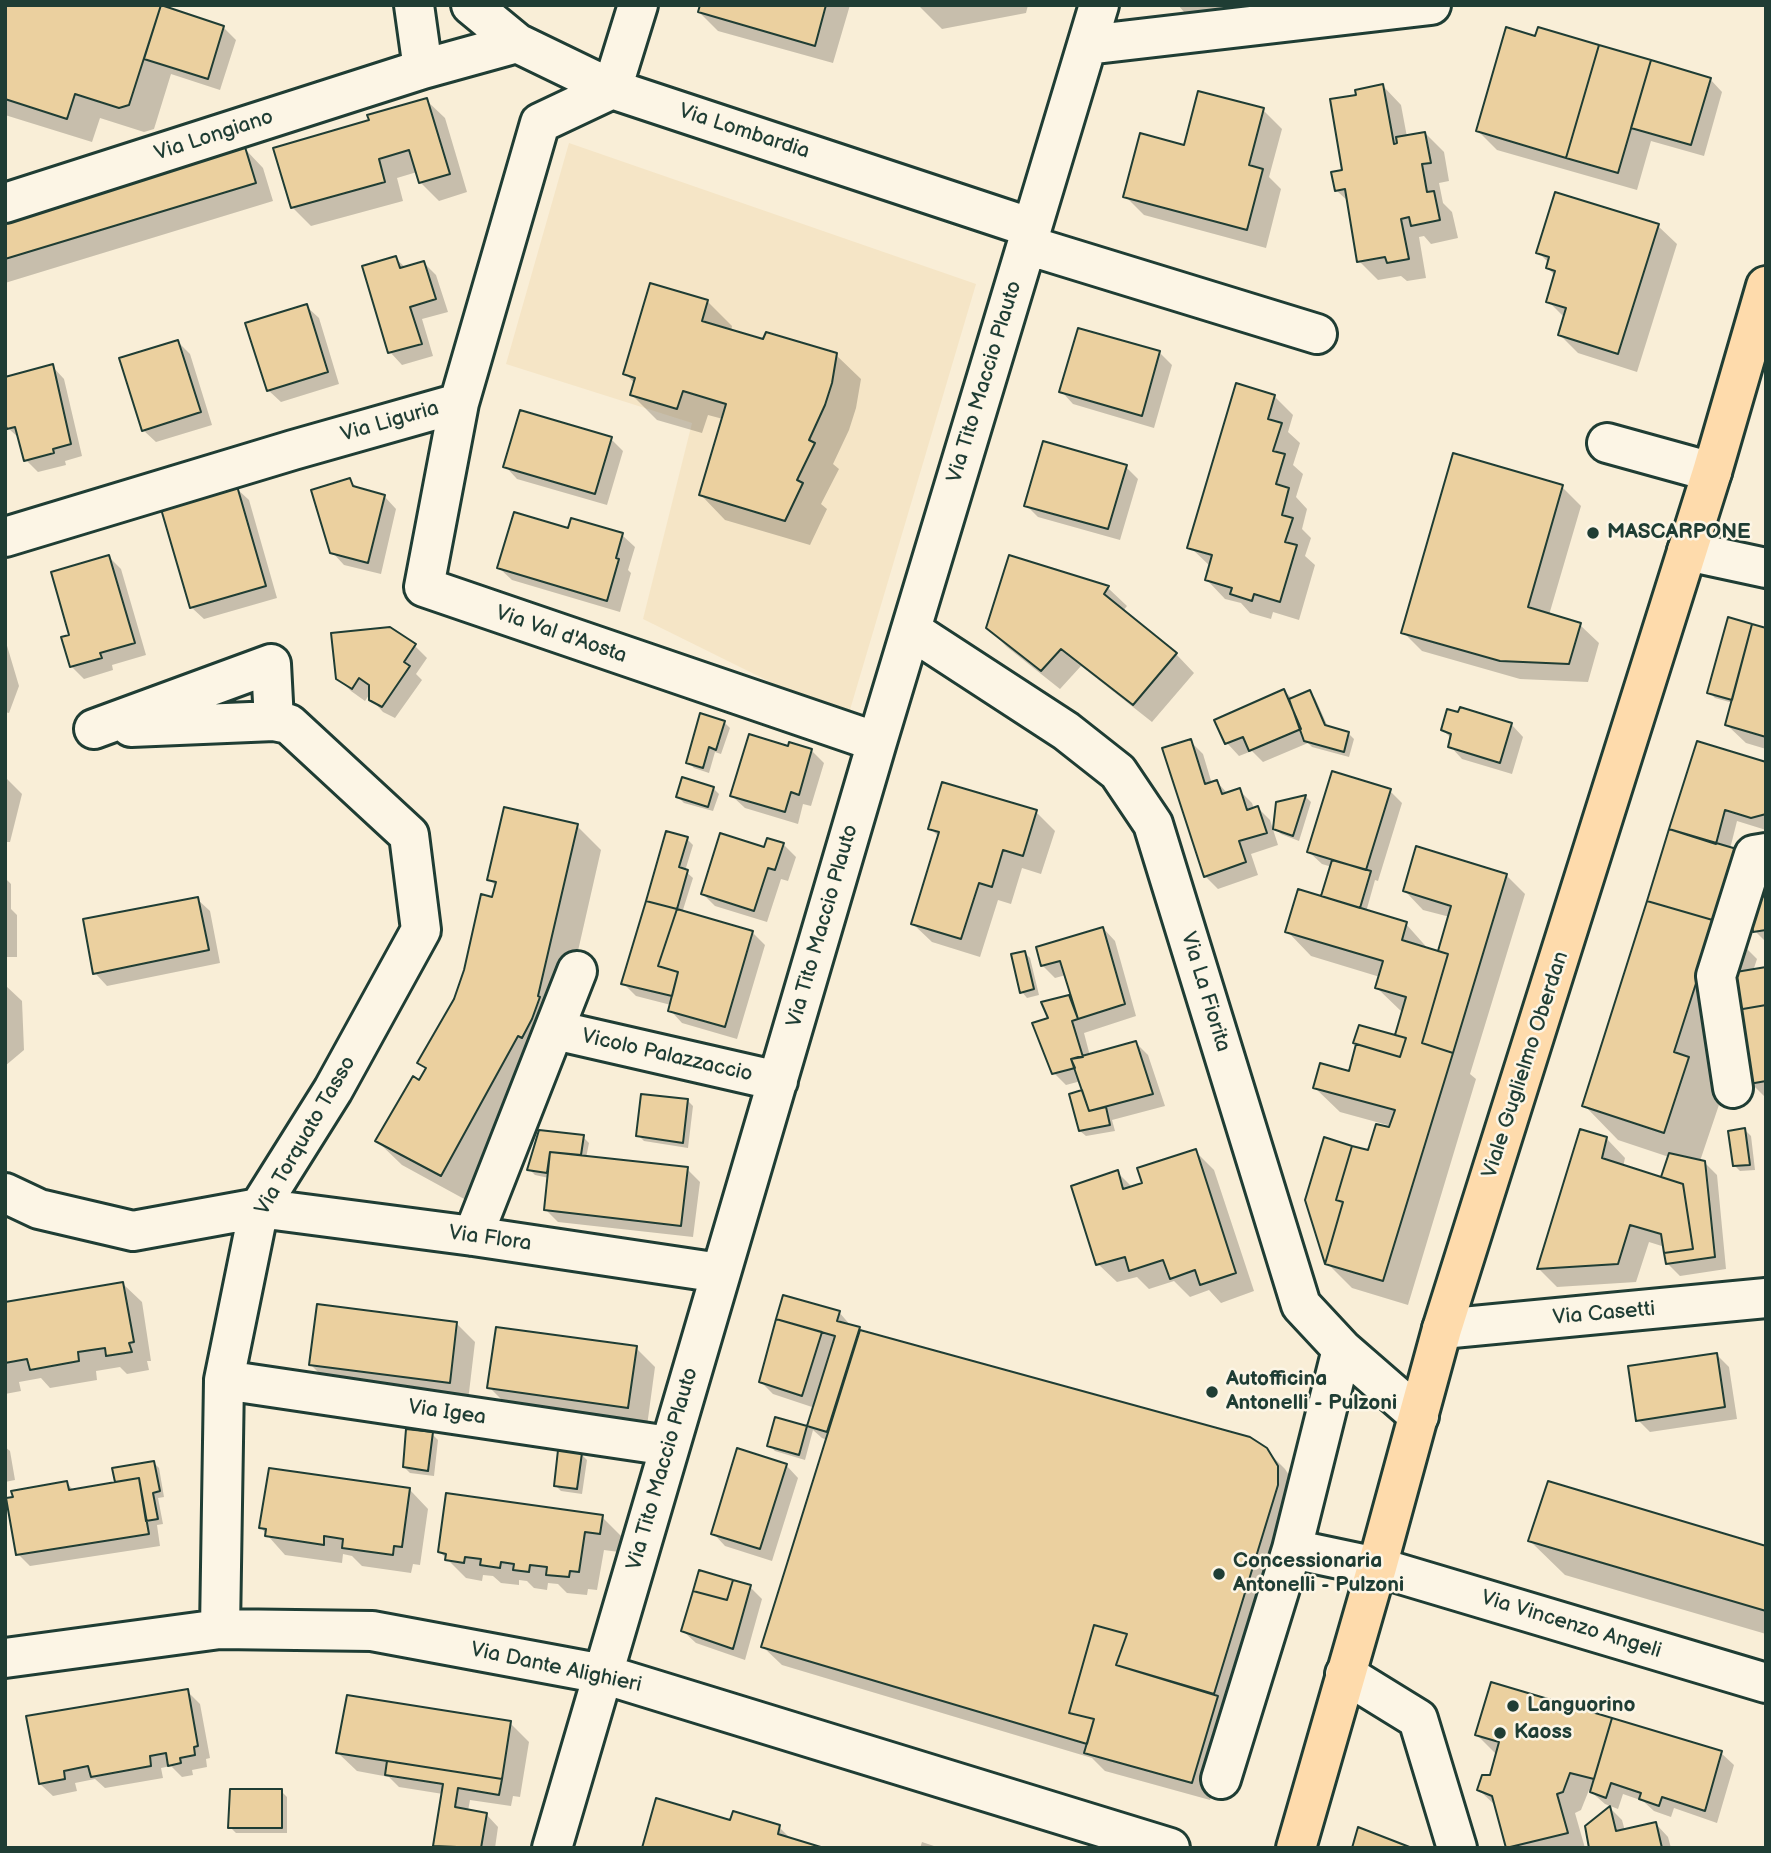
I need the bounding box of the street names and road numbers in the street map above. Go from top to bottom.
street label: Via Lombardia [675,99,813,165]
street label: Via Longiano [151,105,277,167]
street label: Via Tito Maccio Plauto [942,278,1028,486]
street label: Via Liguria [338,396,442,448]
street label: Via Val d'Aosta [492,601,630,669]
street label: Via Tito Maccio Plauto [782,822,864,1030]
street label: Via La Fiorita [1175,929,1235,1055]
street label: Viale Guglielmo Oberdan [1477,948,1575,1182]
street label: Vicolo Palazzaccio [579,1024,755,1088]
street label: Via Torquato Tasso [250,1052,362,1220]
street label: Via Flora [447,1221,533,1257]
street label: Via Casetti [1552,1297,1656,1331]
street label: Via Tito Maccio Plauto [622,1365,704,1573]
street label: Via Igea [406,1395,488,1431]
street label: Via Vincenzo Angeli [1478,1586,1664,1664]
street label: Via Dante Alighieri [468,1638,644,1698]

